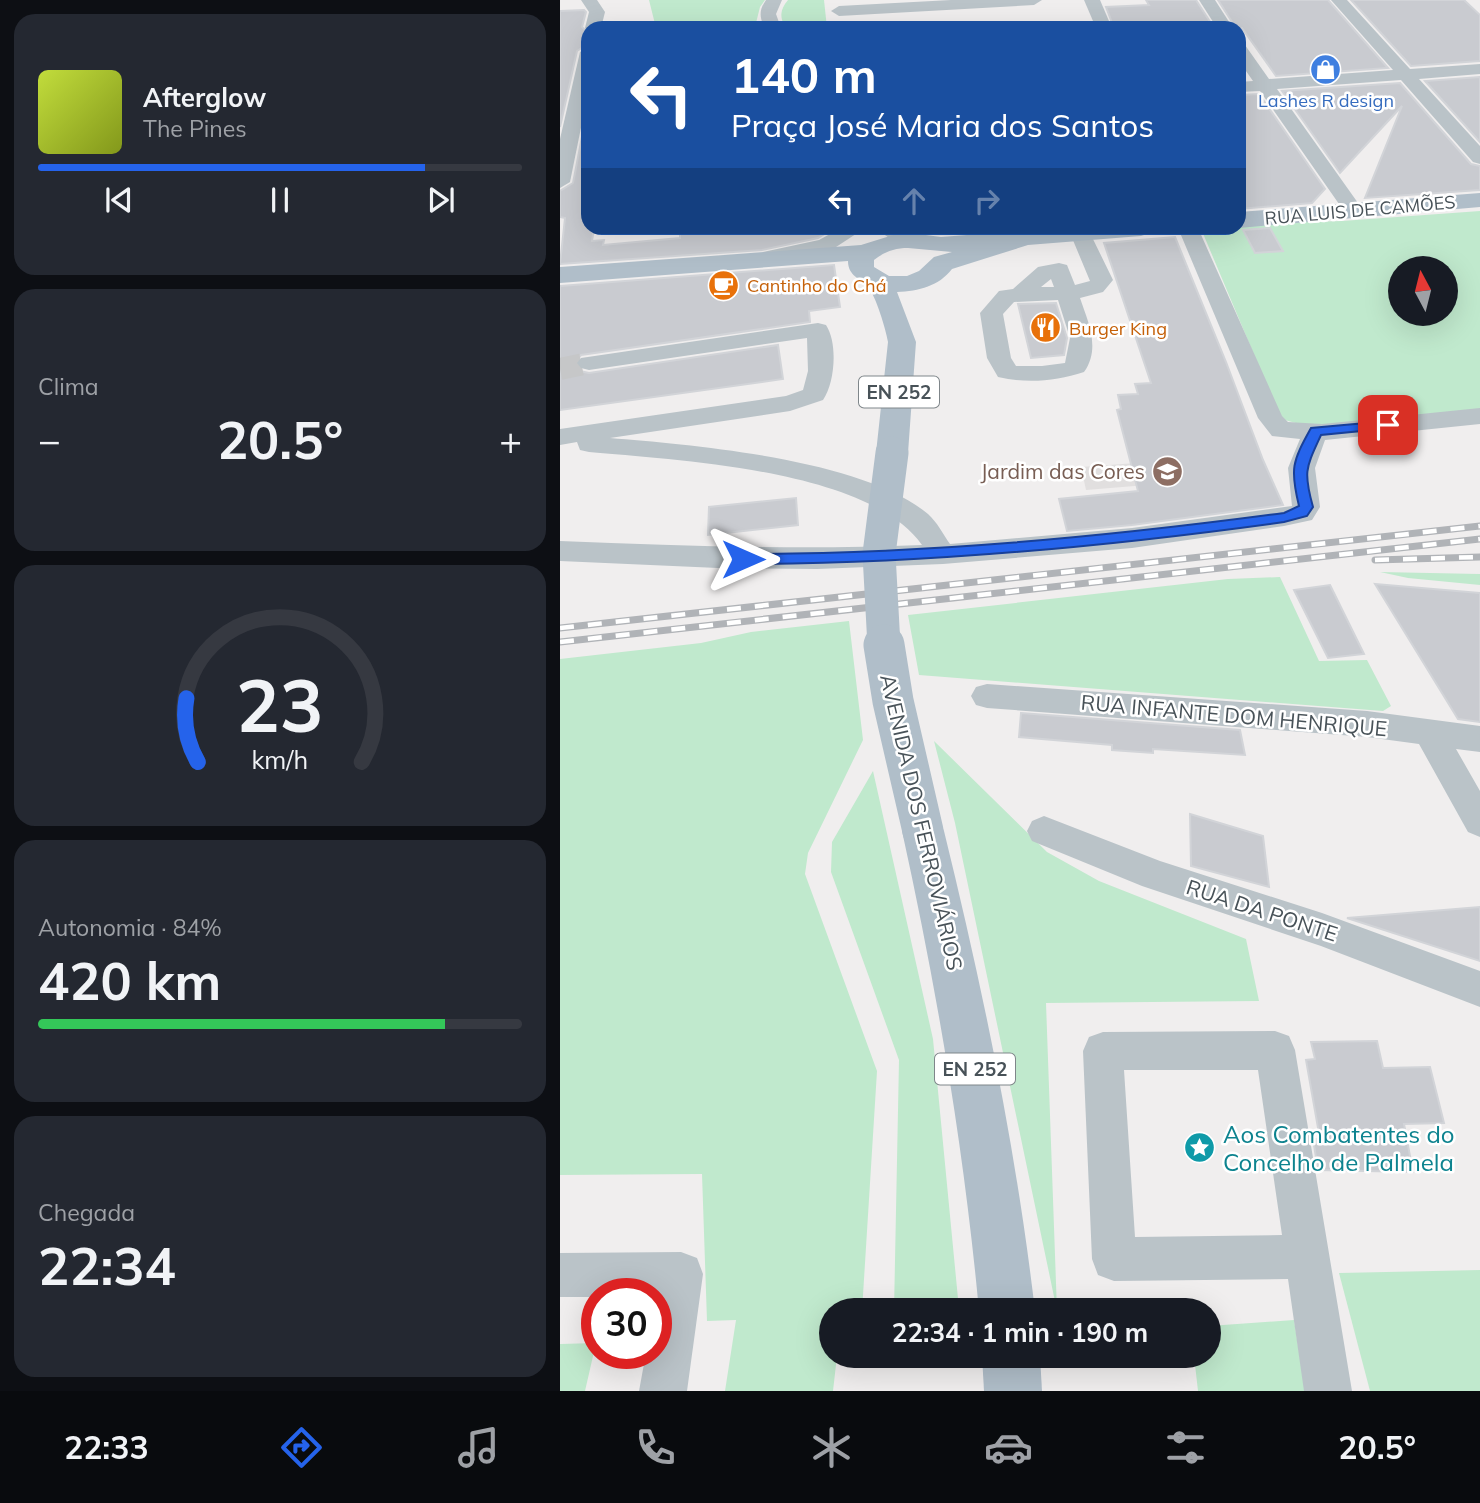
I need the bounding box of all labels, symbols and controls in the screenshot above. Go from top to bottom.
text: 140 m [731,44,877,105]
icon: left [616,49,707,140]
shop icon: Lashes R design [1309,52,1343,86]
text: Afterglow [143,81,266,114]
place label: Lashes R design [1258,89,1394,112]
text: Praça José Maria dos Santos [731,105,1154,145]
text: The Pines [143,114,247,143]
icon: previous [100,181,138,219]
icon: pause [261,181,299,219]
icon: next [422,181,460,219]
icon: left [822,182,860,220]
icon: ahead [895,182,933,220]
icon: right [968,182,1006,220]
street label: RUA LUIS DE CAMÕES [1264,190,1456,230]
north arrow [1388,256,1458,326]
map controls [1388,256,1458,326]
cafe icon: Cantinho do Chá [707,268,741,302]
place label: Cantinho do Chá [747,274,886,297]
restaurant icon: Burger King [1029,311,1063,345]
place label: Burger King [1069,317,1167,340]
text: Clima [38,372,99,401]
road number: EN 252 [859,376,939,408]
pin [1358,395,1418,455]
icon: arrive [1369,406,1407,444]
text: 20.5° [217,407,343,472]
text: − [38,416,61,464]
text: + [499,416,522,464]
school or university icon: Jardim das Cores [1151,454,1185,488]
place label: Jardim das Cores [980,458,1145,484]
position arrow [706,522,780,596]
text: 23 [236,659,324,750]
street label: AVENIDA DOS FERROVIÁRIOS [875,671,969,973]
street label: RUA INFANTE DOM HENRIQUE [1080,689,1388,741]
text: km/h [252,743,308,774]
street label: RUA DA PONTE [1183,873,1341,947]
text: Autonomia · 84% [38,913,222,942]
text: 420 km [38,948,221,1013]
road number: EN 252 [935,1054,1015,1084]
place label: Aos Combatentes do Concelho de Palmela [1223,1119,1455,1177]
place icon: Aos Combatentes do Concelho de Palmela [1183,1131,1217,1165]
text: Chegada [38,1198,135,1227]
text: 22:34 [38,1233,176,1298]
speed limit sign: 30 [581,1278,672,1369]
text: 22:34 · 1 min · 190 m [892,1316,1148,1349]
icon: directions [277,1423,326,1472]
icon: music [454,1423,503,1472]
icon: phone [631,1423,680,1472]
icon: climate [807,1423,856,1472]
icon: car [984,1423,1033,1472]
icon: filters [1161,1423,1210,1472]
text: 22:33 [64,1427,149,1467]
text: 20.5° [1338,1427,1416,1467]

